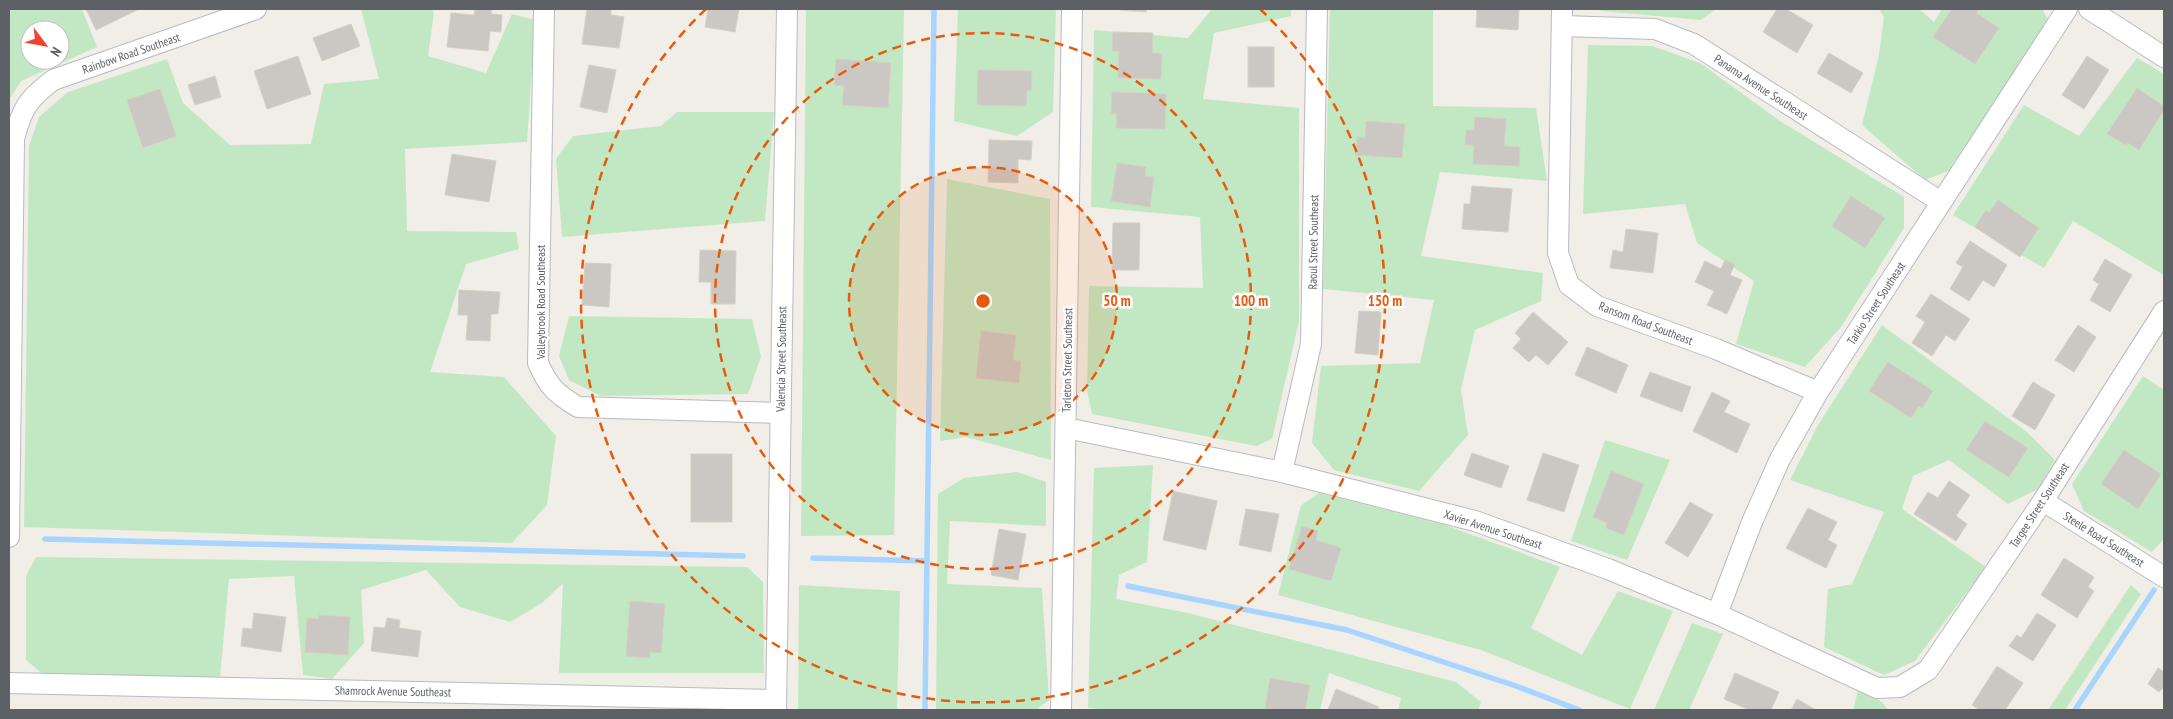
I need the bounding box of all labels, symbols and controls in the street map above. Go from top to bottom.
north arrow [20,20,70,70]
street label: Rainbow Road Southeast [80,29,182,77]
text: N [46,44,66,60]
street label: Panama Avenue Southeast [1711,51,1811,123]
street label: Raoul Street Southeast [1305,194,1321,290]
street label: Valleybrook Road Southeast [533,244,548,360]
street label: Tarkio Street Southeast [1844,258,1909,347]
text: 50 m [1103,291,1131,310]
text: 100 m [1234,291,1268,310]
text: 150 m [1368,291,1402,310]
centre of rings [974,292,992,310]
street label: Ransom Road Southeast [1597,298,1696,348]
street label: Valencia Street Southeast [773,305,789,413]
street label: Tarleton Street Southeast [1059,307,1075,413]
street label: Targee Street Southeast [2006,459,2073,550]
street label: Xavier Avenue Southeast [1442,506,1545,552]
street label: Steele Road Southeast [2061,508,2148,570]
street label: Shamrock Avenue Southeast [335,682,452,700]

